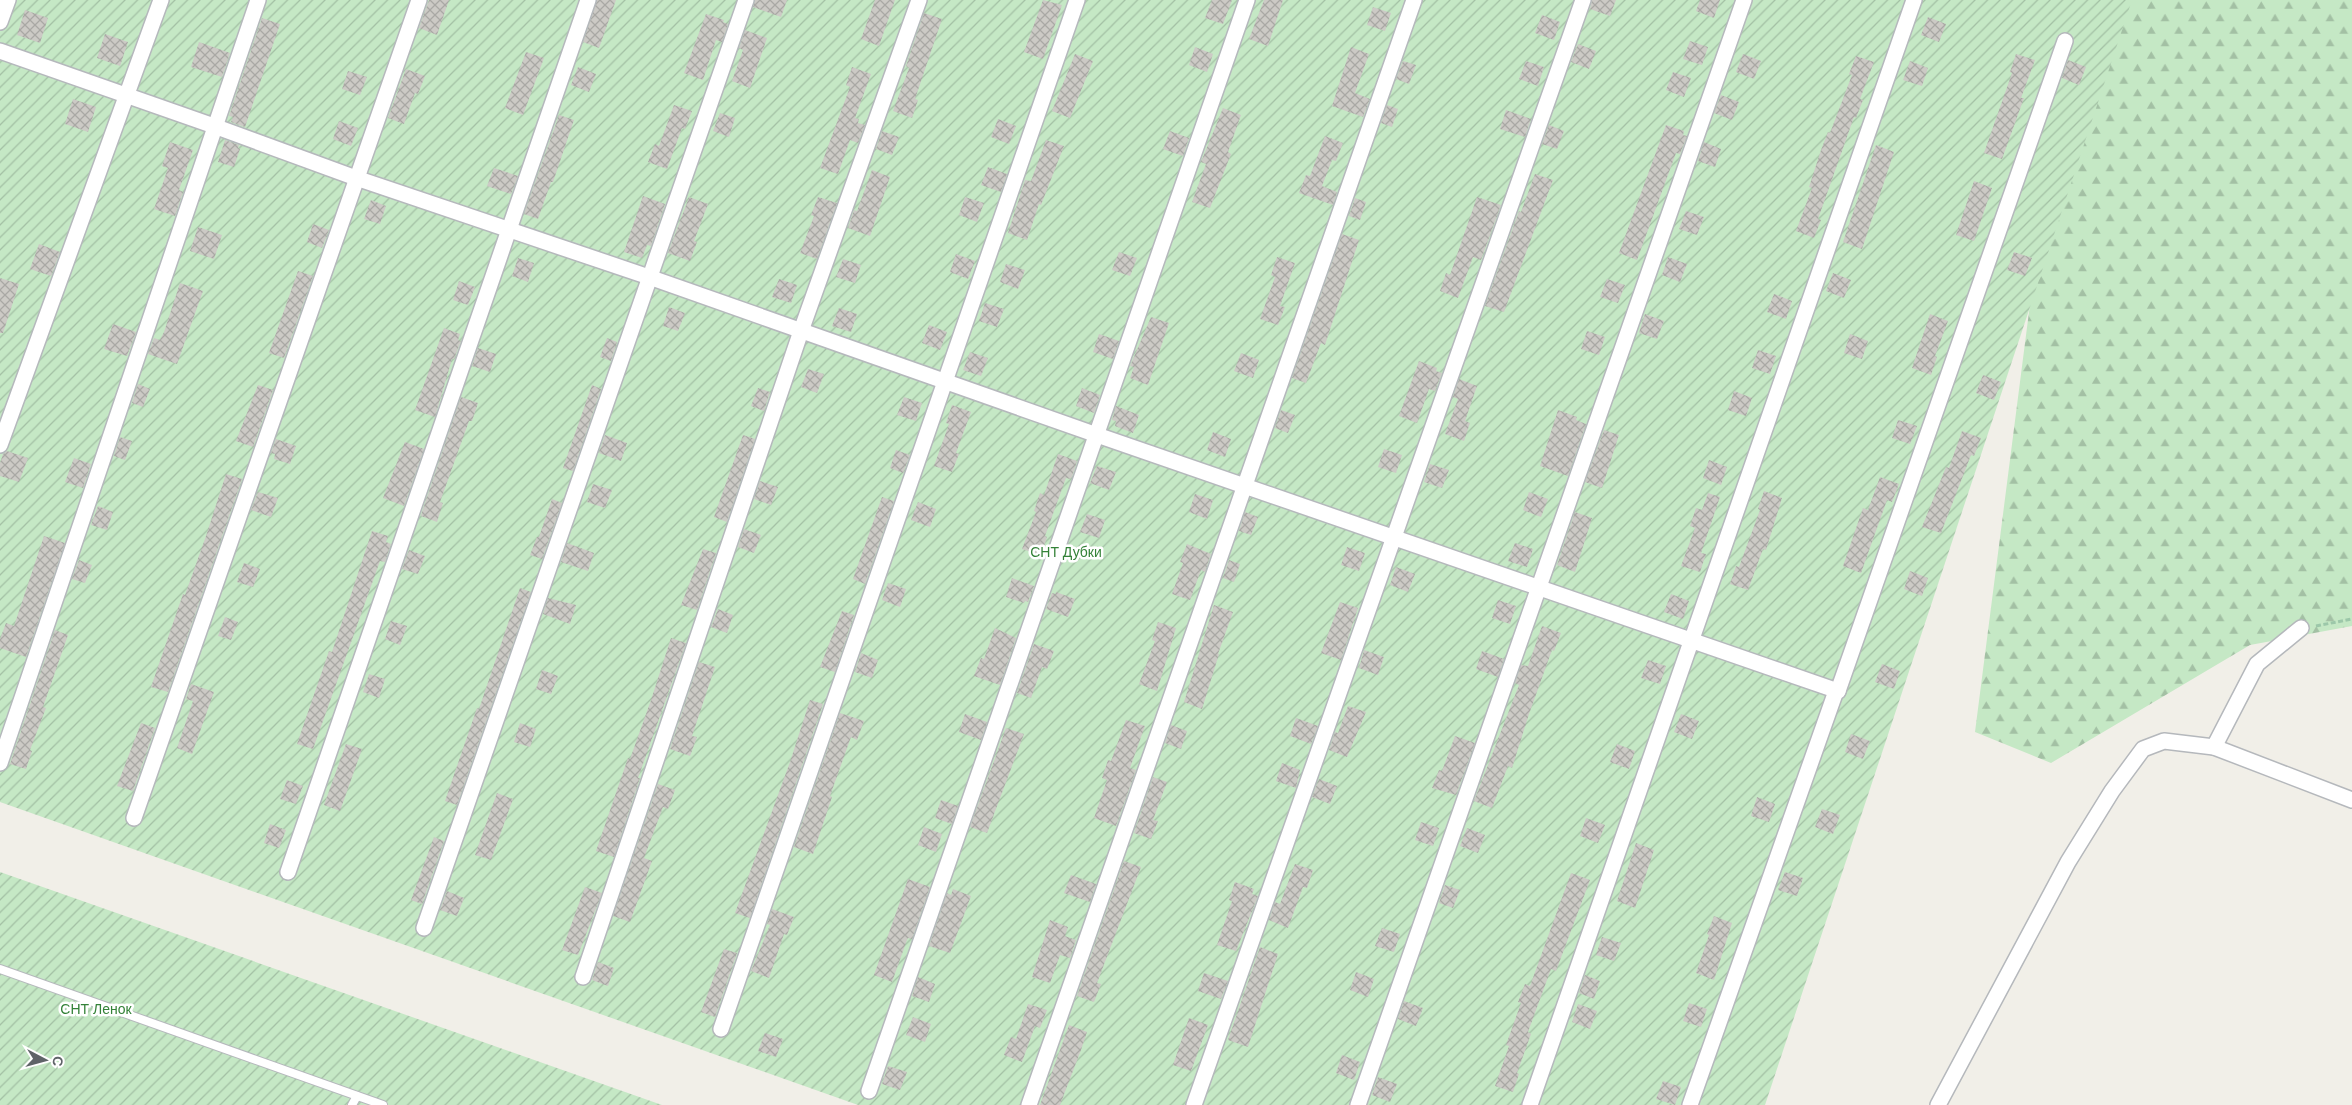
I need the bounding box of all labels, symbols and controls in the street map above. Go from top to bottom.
park label: СНТ Дубки [1030,544,1102,560]
park label: СНТ Ленок [60,1001,133,1017]
north arrow [20,1035,70,1085]
text: С [49,1055,66,1067]

